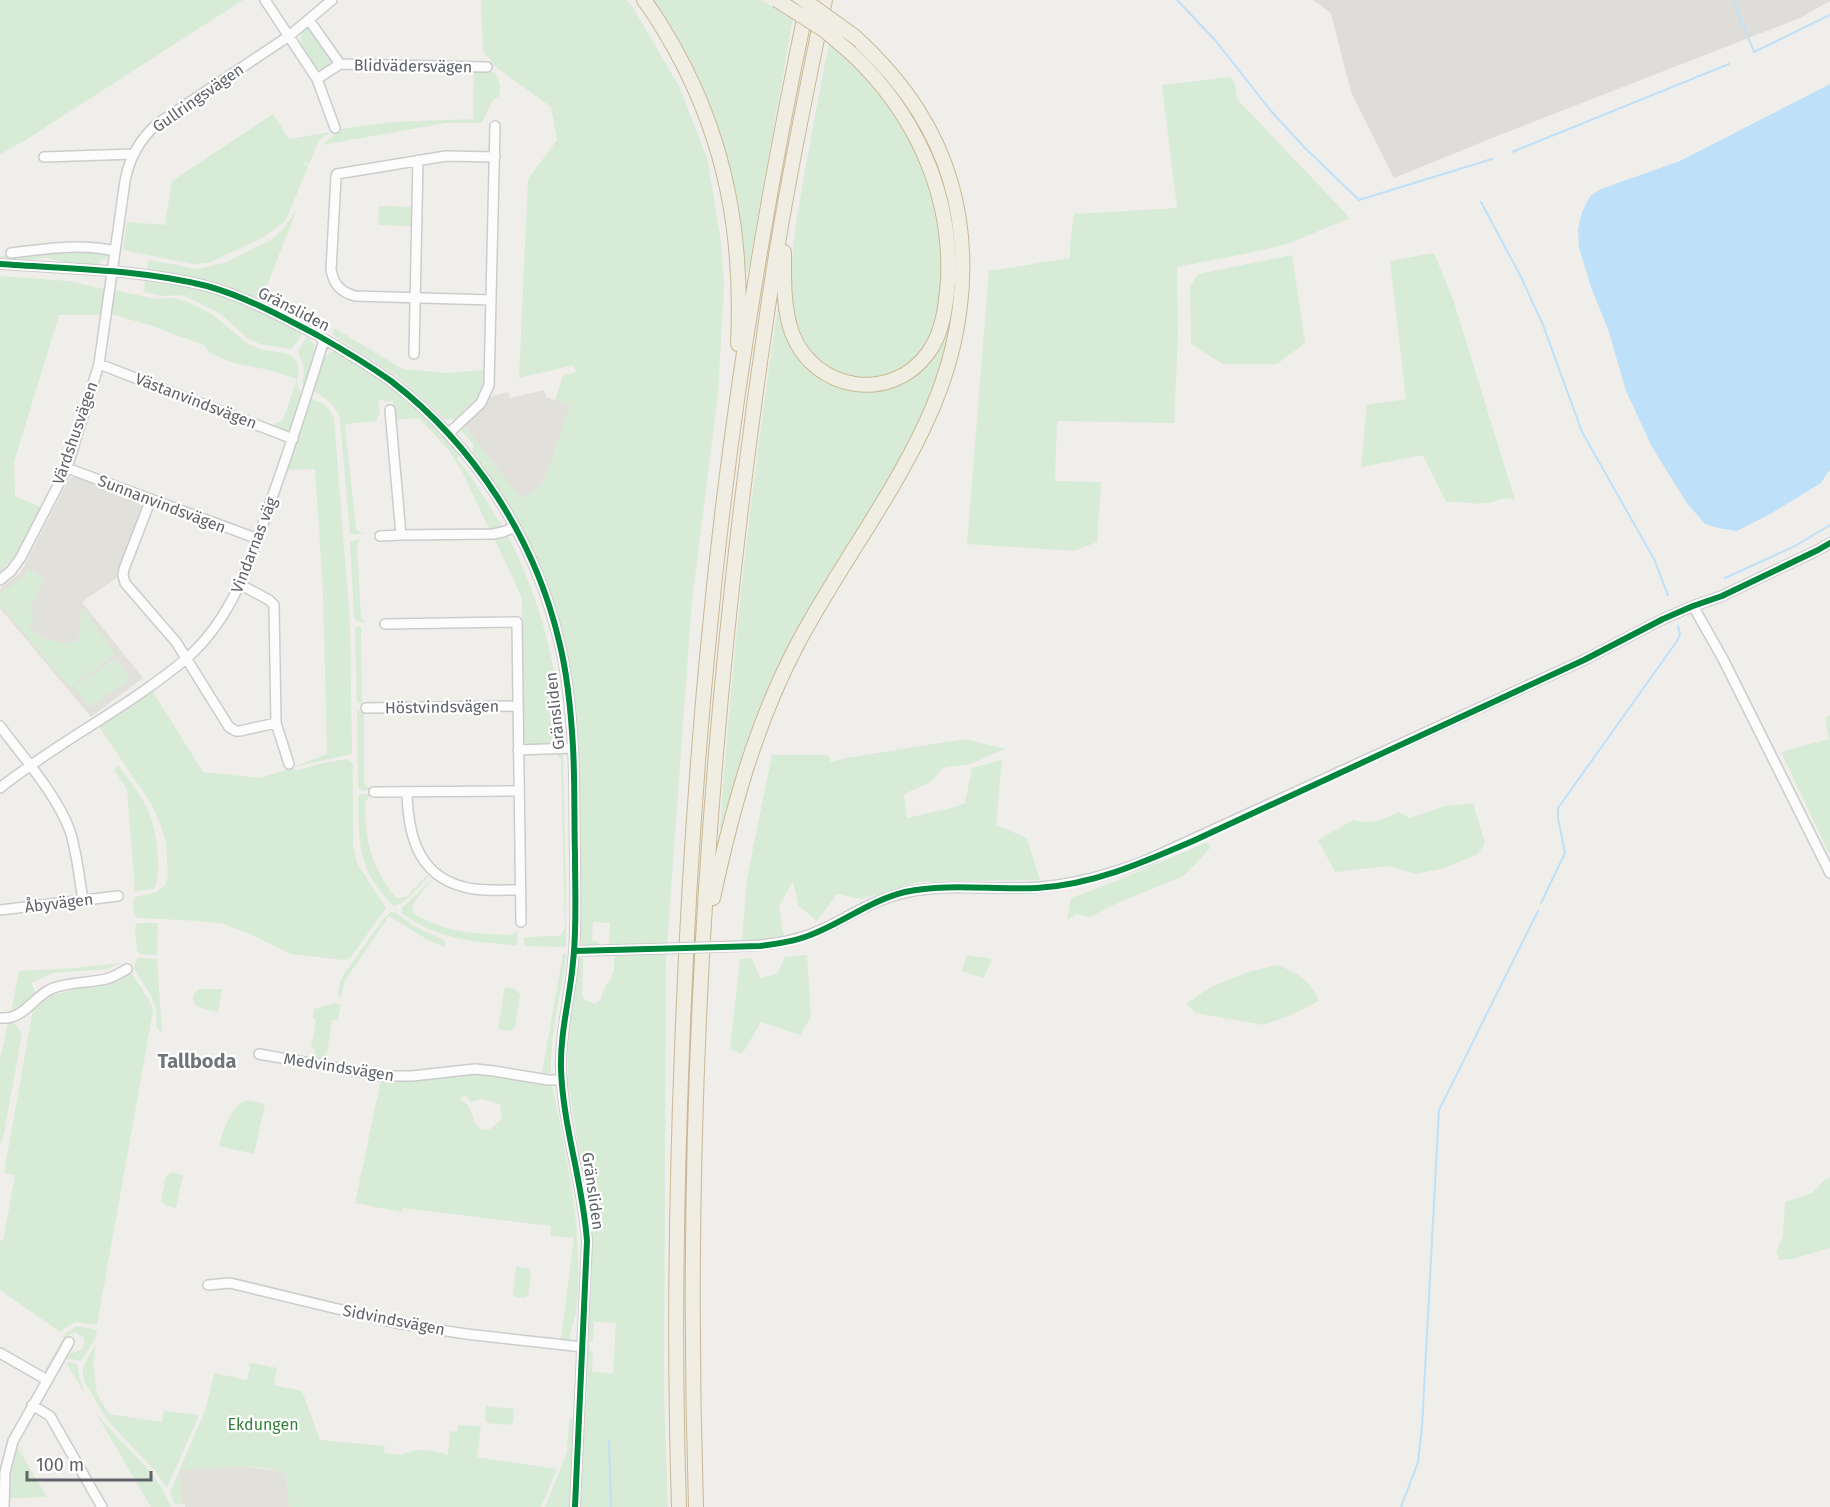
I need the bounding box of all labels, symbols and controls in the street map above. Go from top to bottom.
street label: Blidvädersvägen [354,55,472,77]
street label: Gullringsvägen [149,60,247,136]
street label: Gränsliden [255,283,333,335]
street label: Västanvindsvägen [132,369,260,433]
street label: Värdshusvägen [48,379,102,487]
street label: Sunnanvindsvägen [95,471,229,537]
street label: Vindarnas väg [227,494,281,596]
street label: Gränsliden [541,671,569,751]
street label: Höstvindsvägen [385,697,499,717]
street label: Åbyvägen [24,888,94,917]
district label: Tallboda [157,1049,237,1073]
street label: Medvindsvägen [282,1049,396,1085]
street label: Gränsliden [578,1151,608,1231]
street label: Sidvindsvägen [341,1301,447,1339]
park label: Ekdungen [227,1415,299,1434]
scale bar [27,1444,152,1482]
text: 100 m [36,1454,84,1476]

